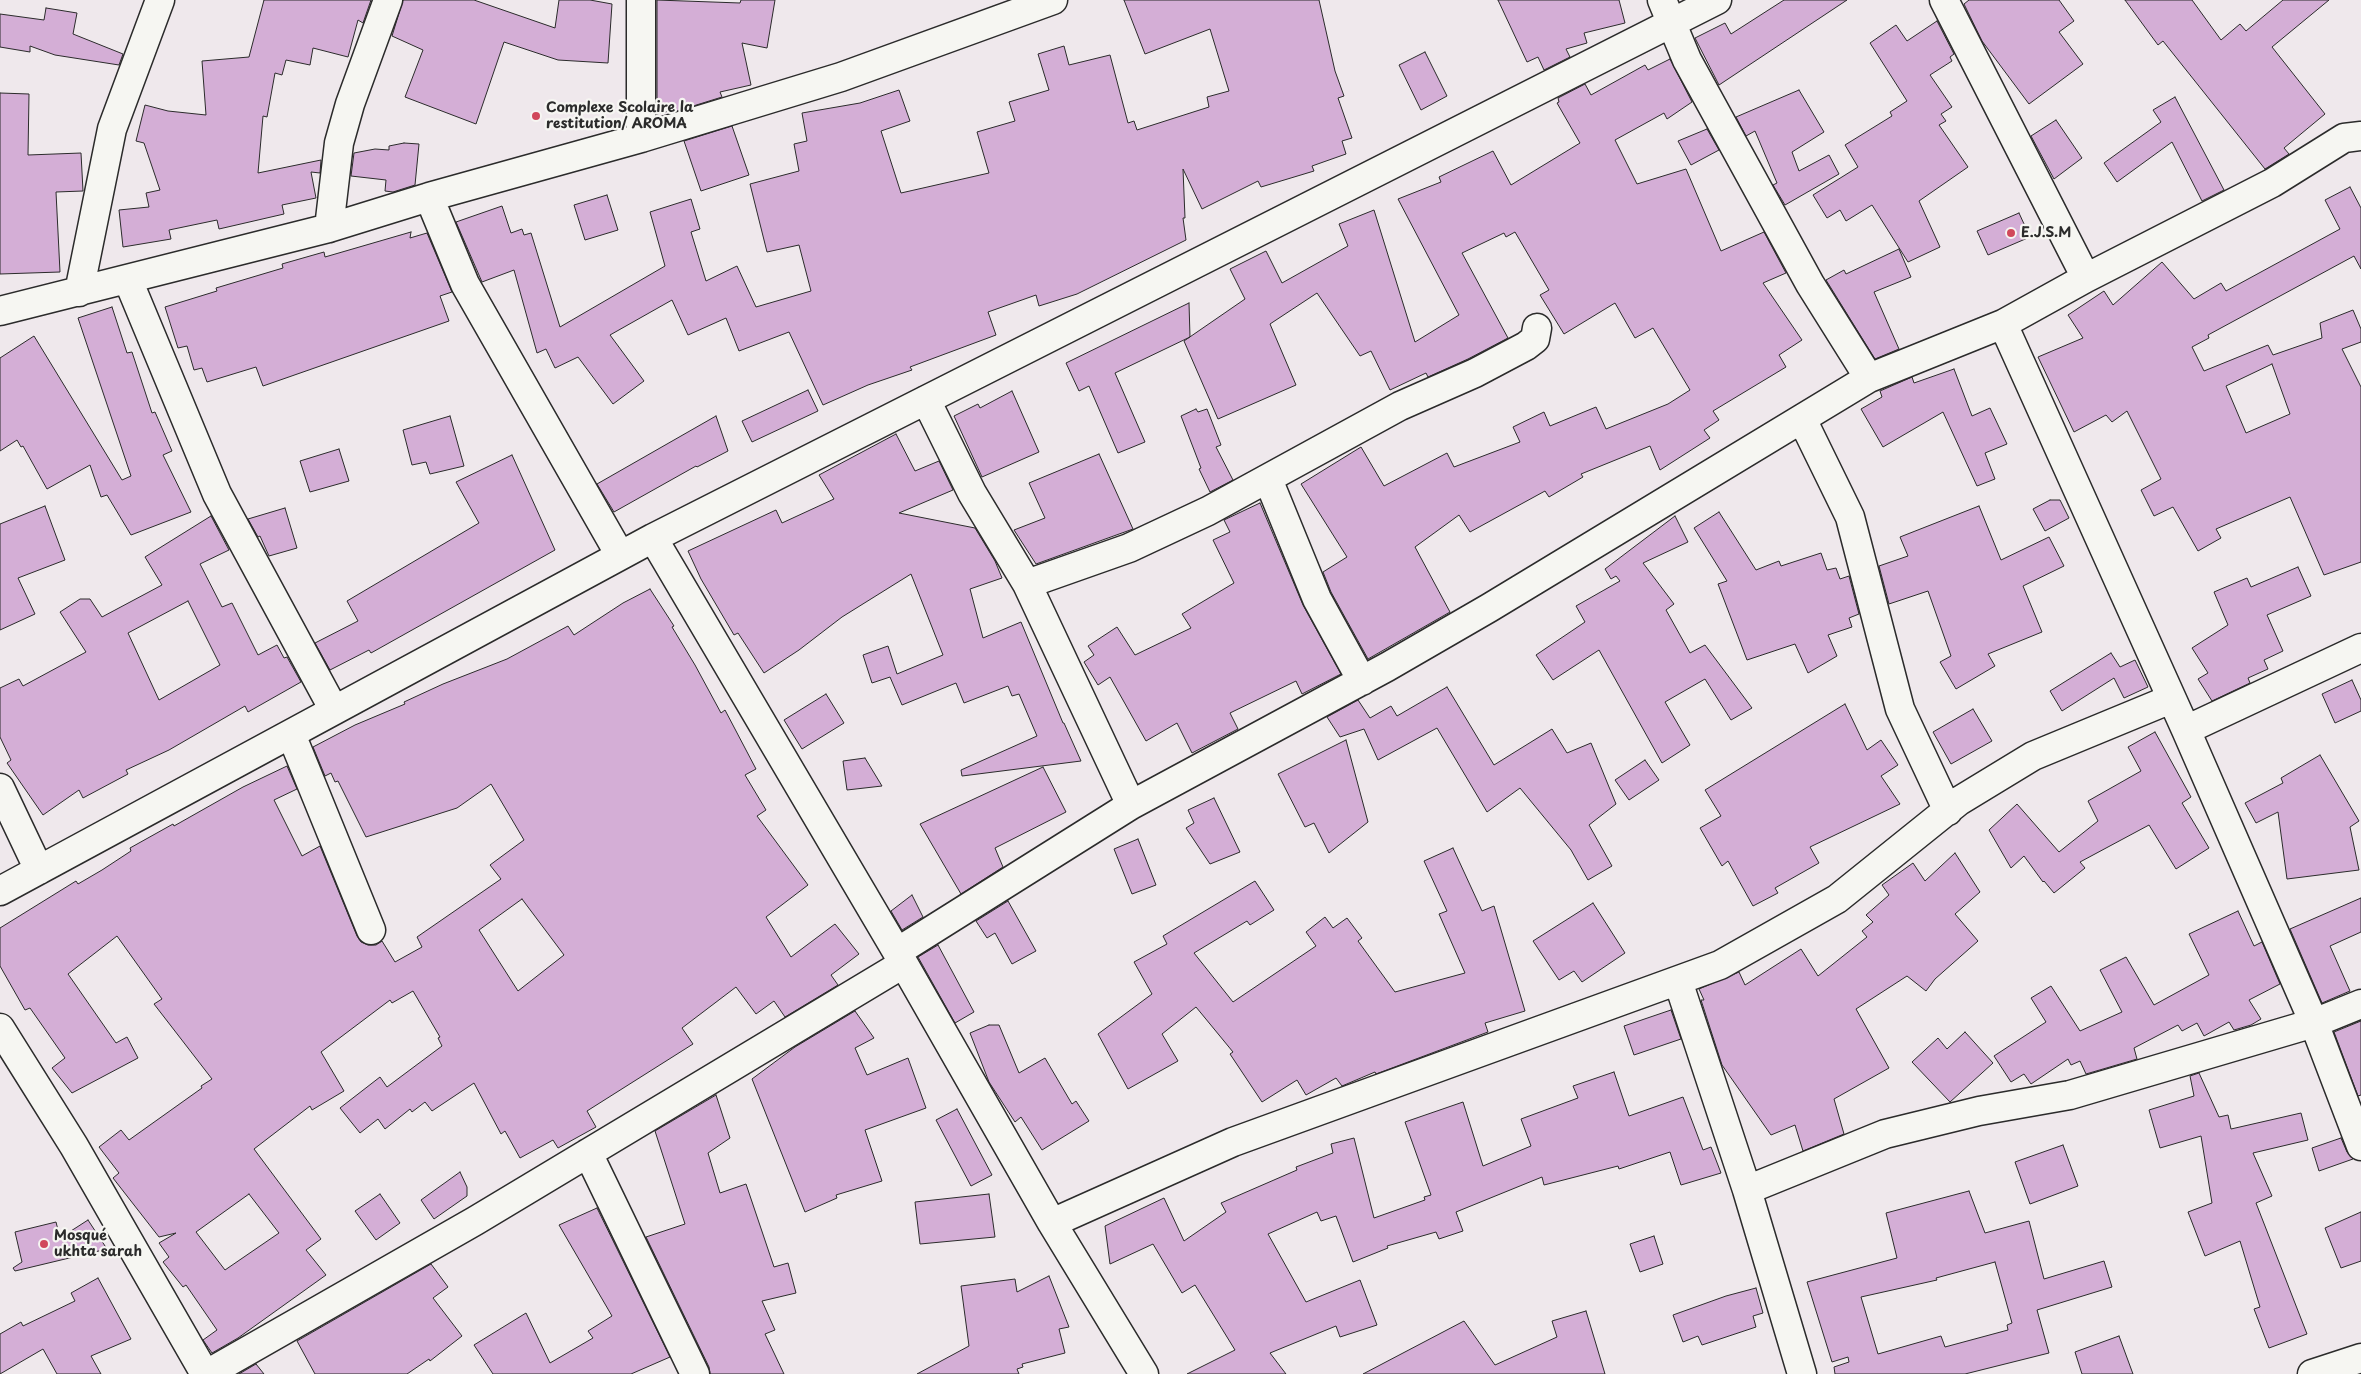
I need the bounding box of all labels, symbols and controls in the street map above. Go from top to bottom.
place label: Complexe Scolaire la restitution/ AROMA [546,100,693,132]
marker: Complexe Scolaire la restitution/ AROMA [530,110,542,122]
place label: E.J.S.M [2021,225,2071,241]
marker: E.J.S.M [2005,227,2017,239]
place label: Mosqué ukhta sarah [54,1228,142,1260]
marker: Mosqué ukhta sarah [38,1238,50,1250]

